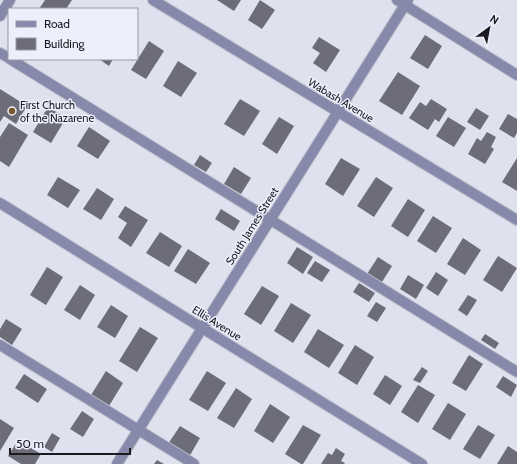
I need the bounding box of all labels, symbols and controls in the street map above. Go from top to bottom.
legend [8,8,138,60]
north arrow [469,8,509,48]
text: N [487,12,501,28]
text: Road [44,16,70,31]
text: Building [44,36,86,51]
street label: Wabash Avenue [305,75,377,125]
place label: First Church of the Nazarene [20,98,94,125]
marker: First Church of the Nazarene [7,106,17,116]
street label: South James Street [222,184,282,267]
street label: Ellis Avenue [190,302,245,344]
scale bar [10,430,130,456]
text: 50 m [16,436,44,451]

